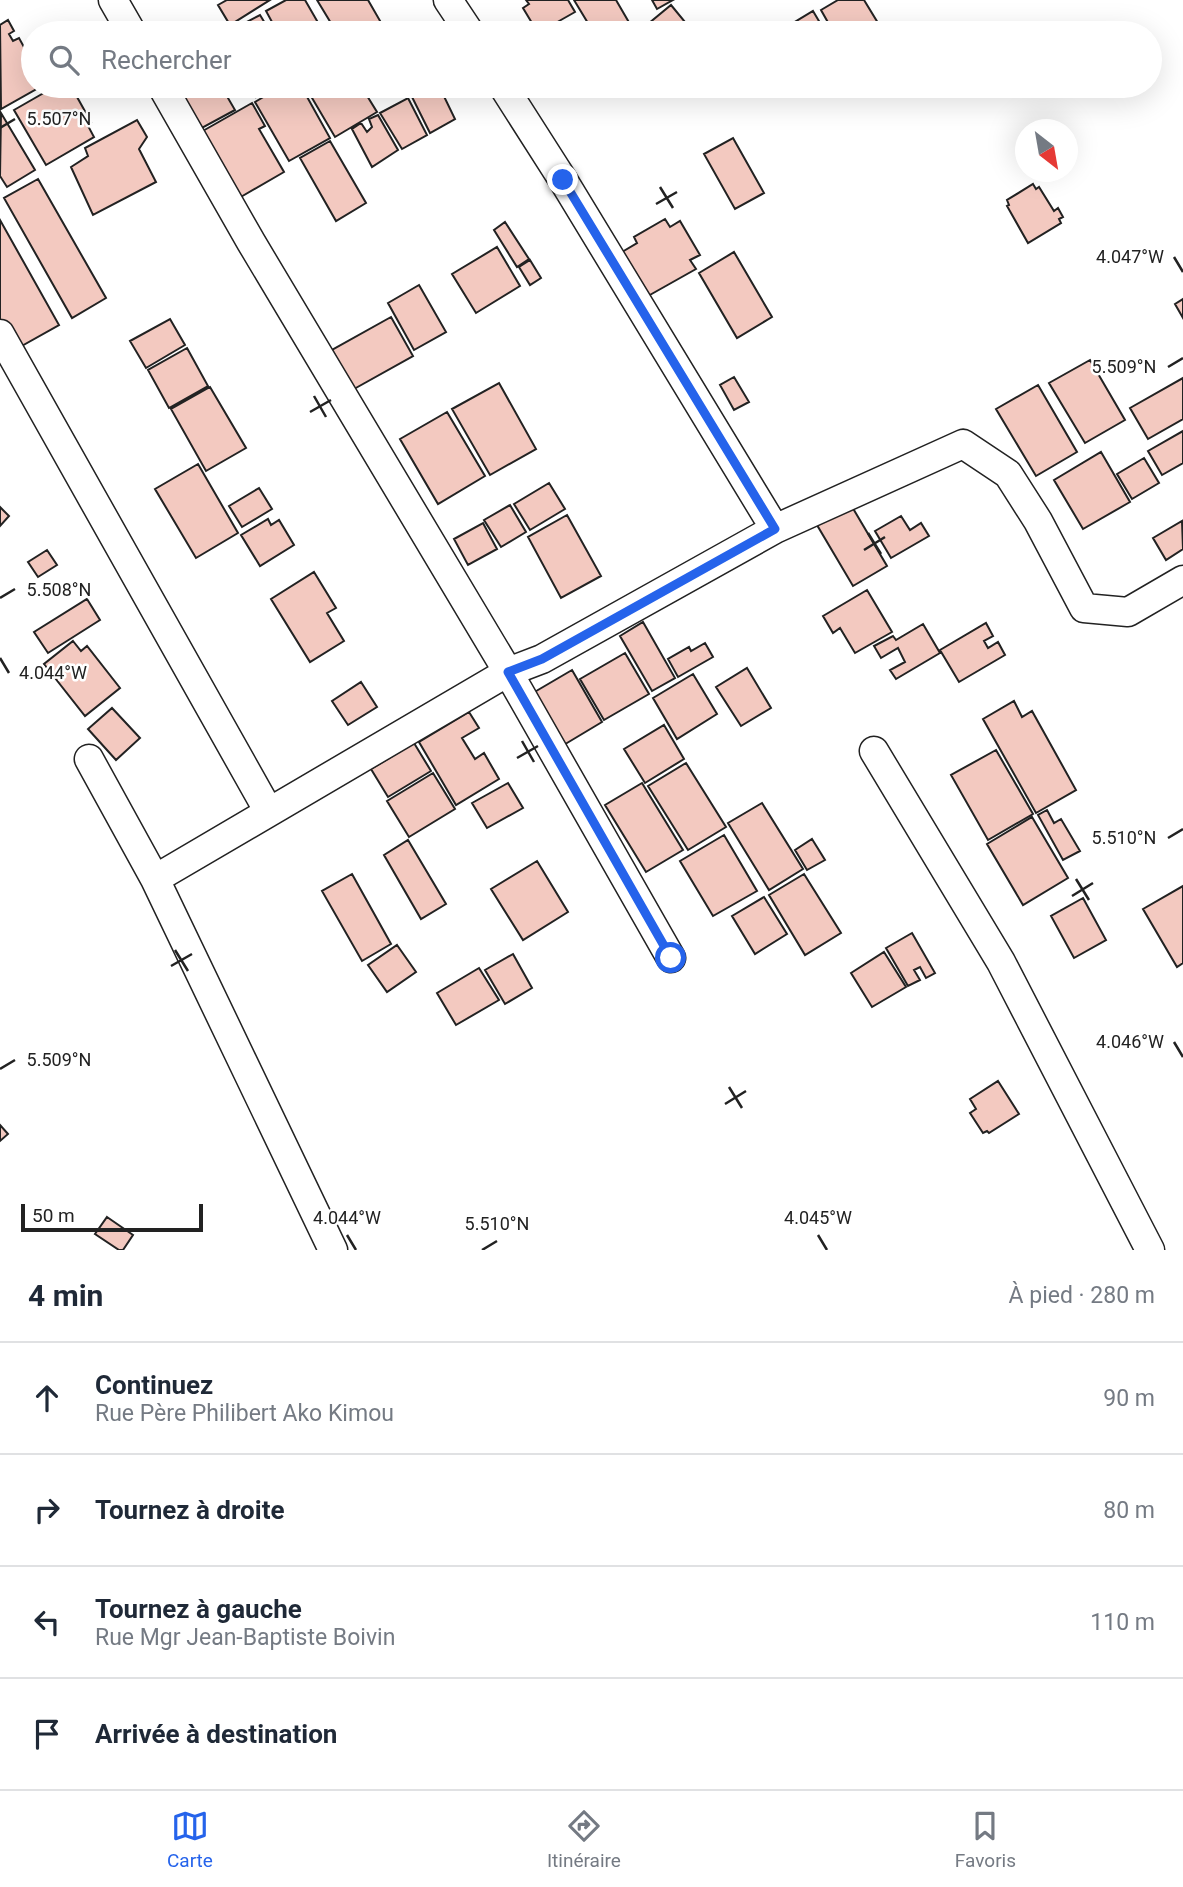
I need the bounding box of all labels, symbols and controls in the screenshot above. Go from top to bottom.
search box [21,21,1162,98]
icon: search [45,41,83,79]
text: Rechercher [101,45,232,75]
text: 5.507°N [27,108,91,129]
north arrow [1015,119,1078,182]
route end [547,164,578,195]
text: 4.047°W [1096,246,1164,267]
text: 5.509°N [1092,356,1156,377]
text: 5.508°N [27,579,91,600]
text: 4.044°W [19,662,87,683]
text: 5.510°N [1092,827,1156,848]
route start [655,942,686,973]
text: 4.046°W [1096,1031,1164,1052]
text: 5.509°N [27,1049,91,1070]
scale bar [21,1201,203,1233]
text: 50 m [32,1204,75,1227]
text: 4.044°W [313,1207,381,1228]
text: 4.045°W [784,1207,852,1228]
text: 5.510°N [465,1213,529,1234]
text: 4 min [28,1278,103,1313]
text: À pied · 280 m [1009,1282,1155,1309]
text: Continuez [95,1370,213,1400]
icon: ahead [28,1379,66,1417]
text: 90 m [1103,1385,1155,1412]
text: Rue Père Philibert Ako Kimou [95,1400,394,1427]
icon: right [28,1491,66,1529]
text: Tournez à droite [95,1495,285,1525]
text: 80 m [1103,1497,1155,1524]
text: Tournez à gauche [95,1594,302,1624]
icon: left [28,1603,66,1641]
text: 110 m [1090,1609,1155,1636]
text: Rue Mgr Jean-Baptiste Boivin [95,1624,395,1651]
icon: arrive [28,1715,66,1753]
text: Arrivée à destination [95,1719,337,1749]
tab: Carte [167,1807,213,1872]
tab: Itinéraire [547,1807,621,1872]
tab: Favoris [955,1807,1016,1872]

